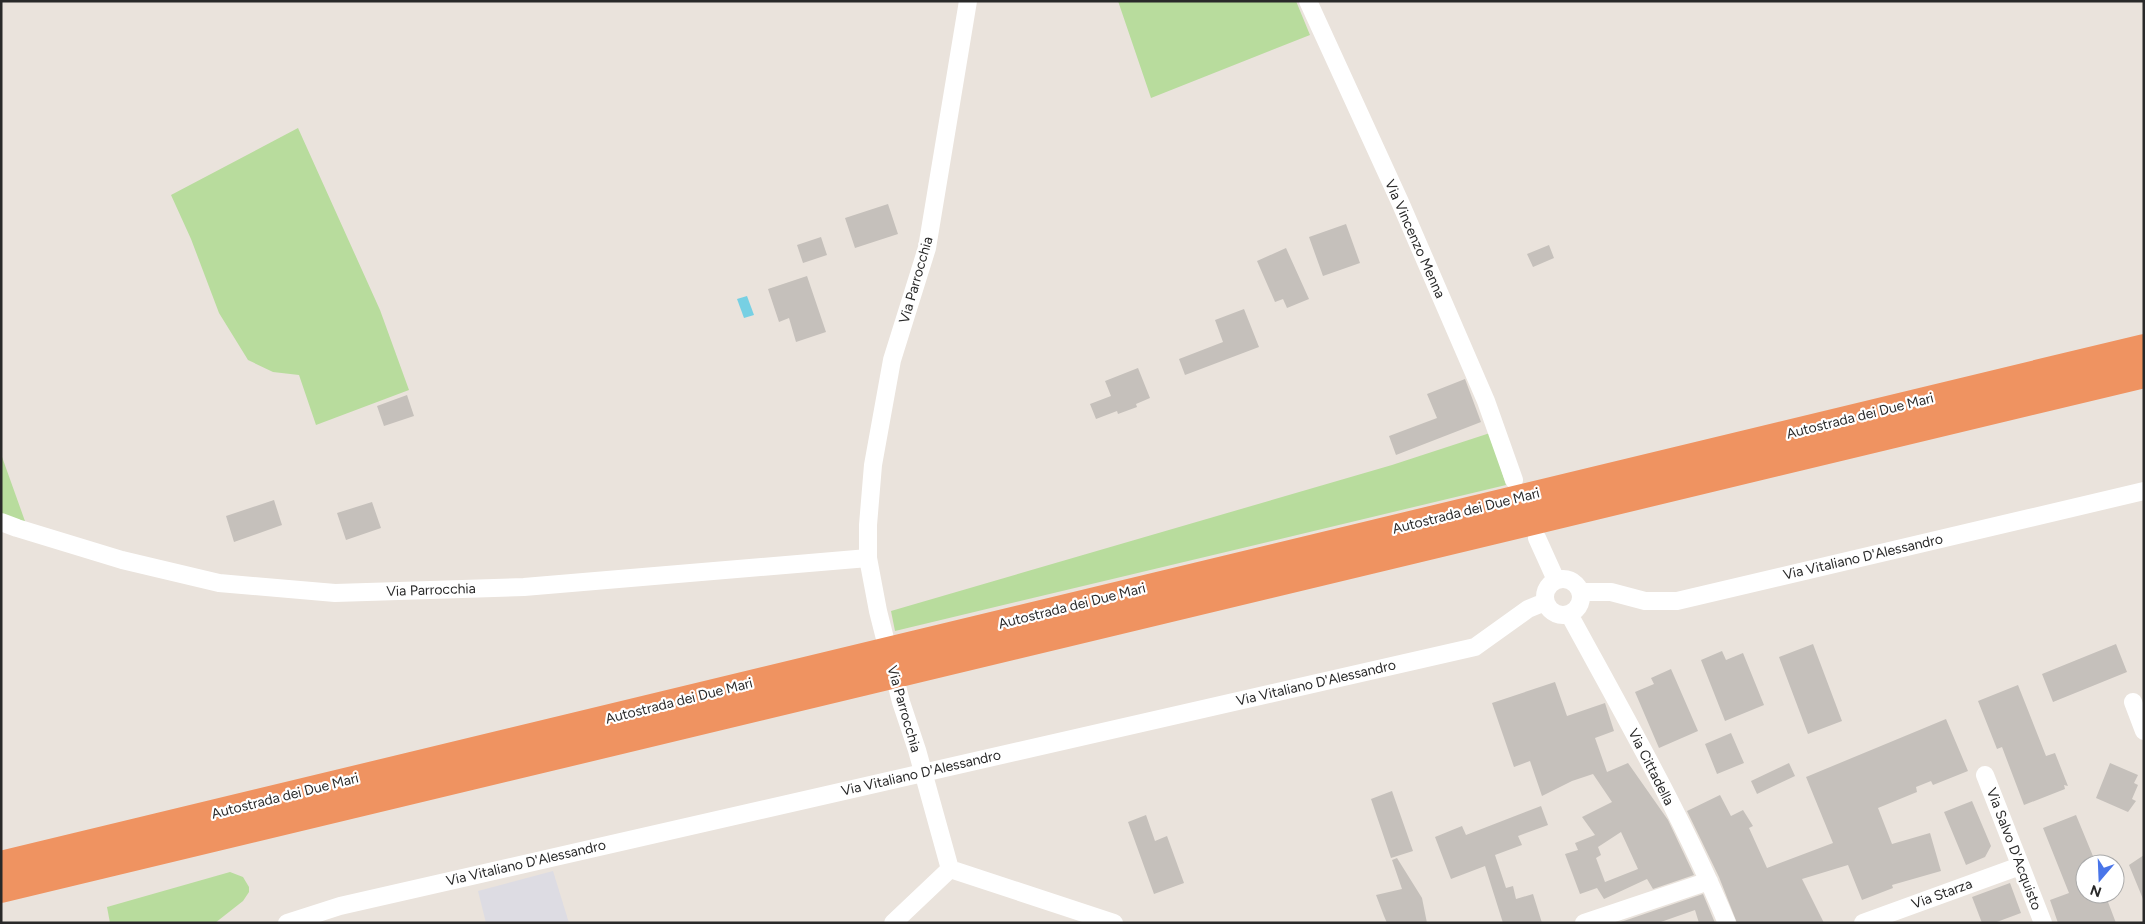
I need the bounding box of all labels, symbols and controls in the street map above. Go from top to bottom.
street label: Via Vincenzo Menna [1381,177,1449,301]
street label: Via Parrocchia [895,235,937,325]
street label: Autostrada dei Due Mari [1785,389,1935,443]
street label: Autostrada dei Due Mari [1391,484,1541,538]
street label: Via Vitaliano D'Alessandro [1781,530,1945,584]
street label: Autostrada dei Due Mari [997,579,1147,633]
street label: Via Parrocchia [386,580,476,600]
street label: Via Vitaliano D'Alessandro [1234,656,1398,710]
street label: Via Parrocchia [883,664,925,754]
street label: Autostrada dei Due Mari [604,674,754,728]
street label: Via Cittadella [1624,726,1678,808]
street label: Via Vitaliano D'Alessandro [839,746,1003,800]
street label: Autostrada dei Due Mari [210,769,360,823]
street label: Via Salvo D'Acquisto [1983,785,2045,913]
street label: Via Vitaliano D'Alessandro [444,836,608,890]
north arrow [2075,854,2125,904]
street label: Via Starza [1909,875,1975,913]
text: N [2088,881,2104,901]

